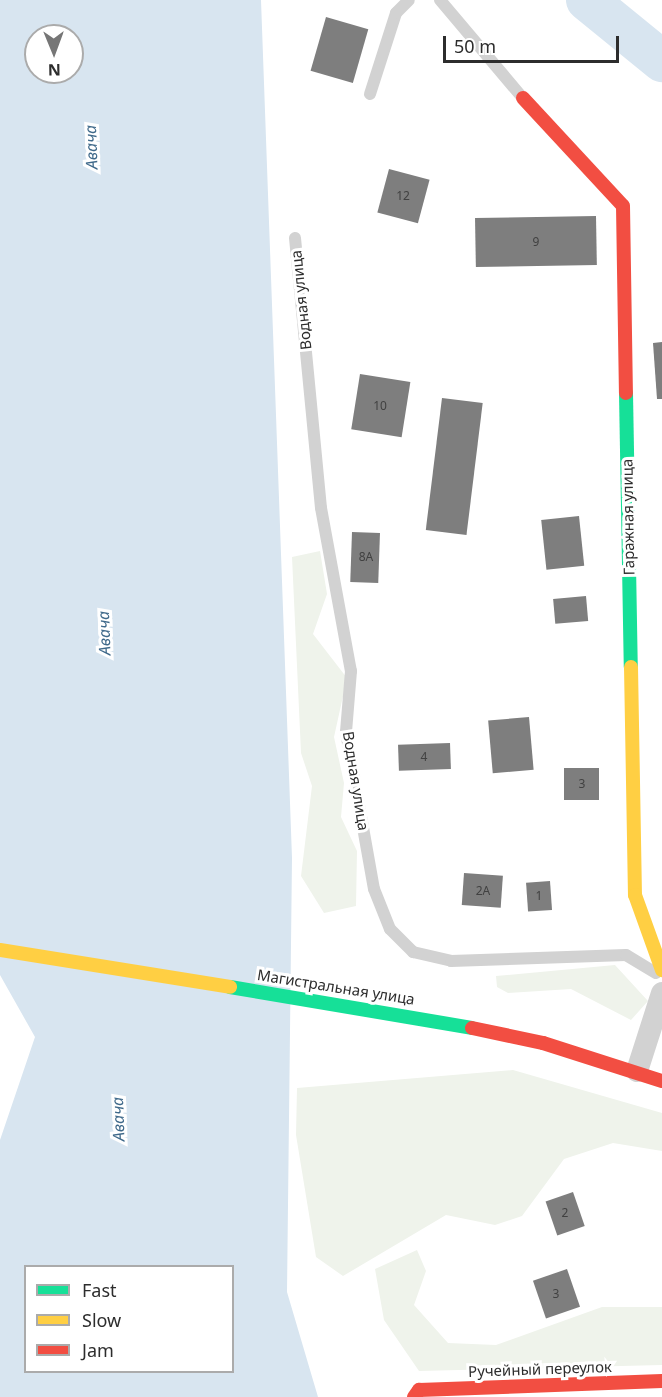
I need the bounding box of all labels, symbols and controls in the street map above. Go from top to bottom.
north arrow [24,24,84,84]
scale bar [446,24,622,62]
text: 50 m [454,34,496,58]
text: N [48,59,61,81]
water label: Авача [81,125,101,169]
house number: 12 [396,189,410,203]
house number: 9 [533,235,539,249]
street label: Водная улица [287,249,315,351]
house number: 10 [373,399,387,413]
street label: Гаражная улица [618,459,638,575]
house number: 8А [359,550,373,564]
water label: Авача [94,611,114,655]
street label: Водная улица [339,730,373,832]
house number: 4 [421,750,427,764]
house number: 3 [579,777,585,791]
house number: 2А [476,884,490,898]
house number: 1 [536,889,542,903]
street label: Магистральная улица [256,966,416,1008]
water label: Авача [108,1097,128,1141]
house number: 2 [562,1206,568,1220]
legend [24,1265,234,1373]
text: Fast [82,1278,117,1302]
house number: 3 [553,1287,559,1301]
text: Slow [82,1308,121,1332]
text: Jam [82,1338,114,1362]
street label: Ручейный переулок [468,1357,612,1381]

